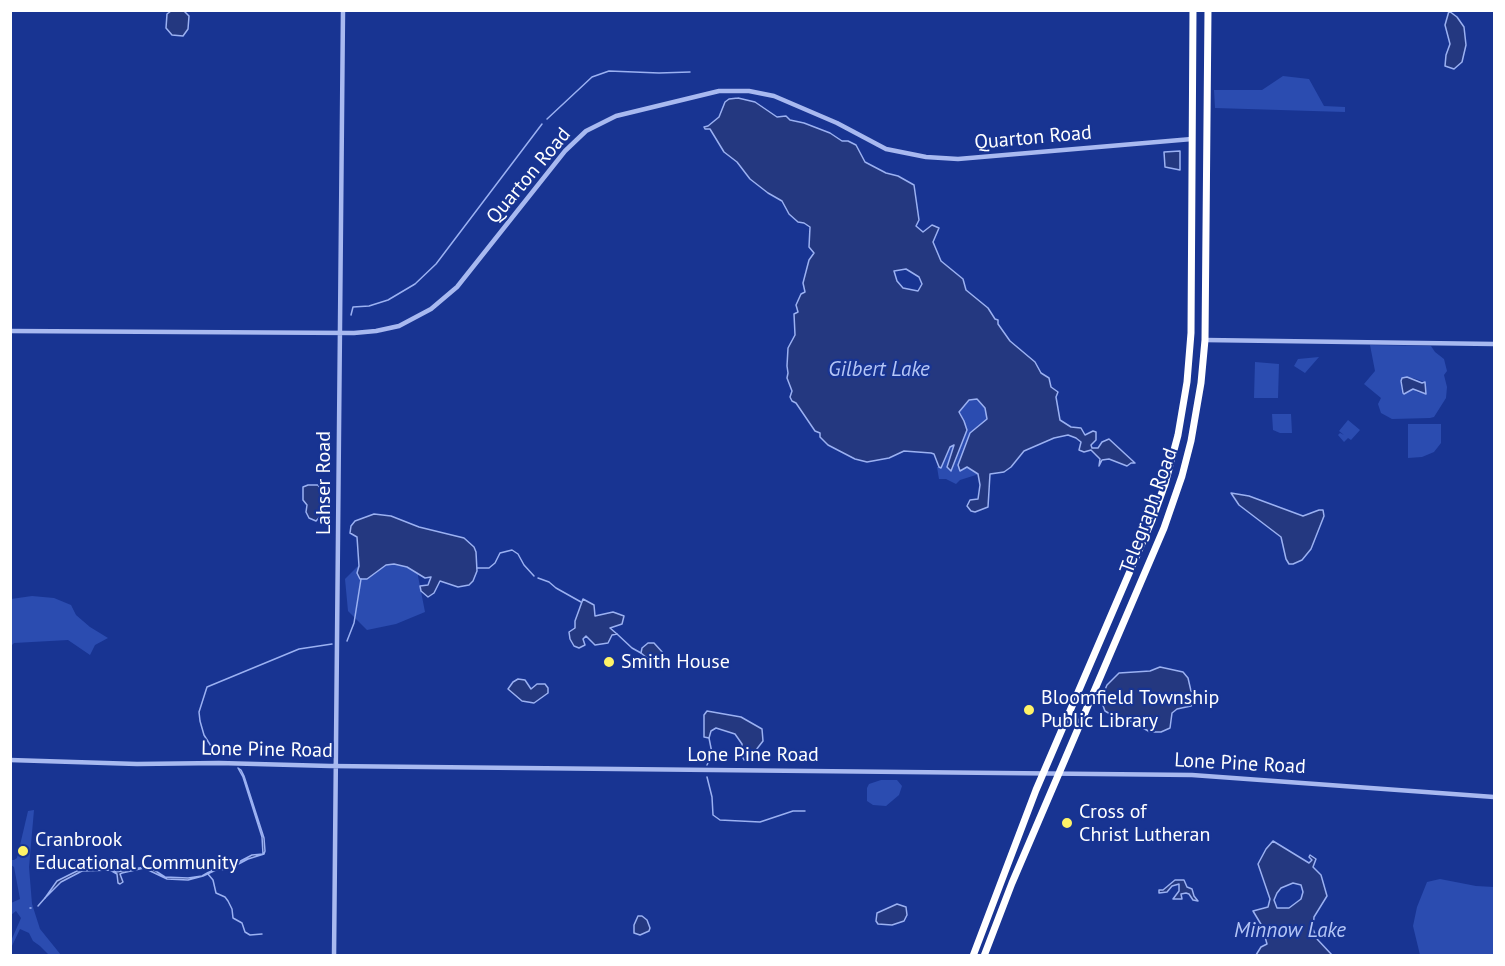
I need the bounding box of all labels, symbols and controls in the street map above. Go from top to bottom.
street label: Quarton Road [973,121,1093,155]
street label: Quarton Road [482,123,576,229]
water label: Gilbert Lake [828,357,930,383]
street label: Lahser Road [312,431,336,535]
street label: Telegraph Road [1115,445,1183,577]
place label: Smith House [621,650,730,674]
marker: Smith House [602,655,616,669]
place label: Bloomfield Township Public Library [1041,686,1219,733]
marker: Bloomfield Township Public Library [1022,703,1036,717]
street label: Lone Pine Road [201,737,333,763]
street label: Lone Pine Road [687,743,819,767]
street label: Lone Pine Road [1174,749,1306,779]
place label: Cross of Christ Lutheran [1079,800,1210,847]
marker: Cross of Christ Lutheran [1060,816,1074,830]
place label: Cranbrook Educational Community [35,828,238,875]
marker: Cranbrook Educational Community [16,844,30,858]
water label: Minnow Lake [1234,918,1346,944]

